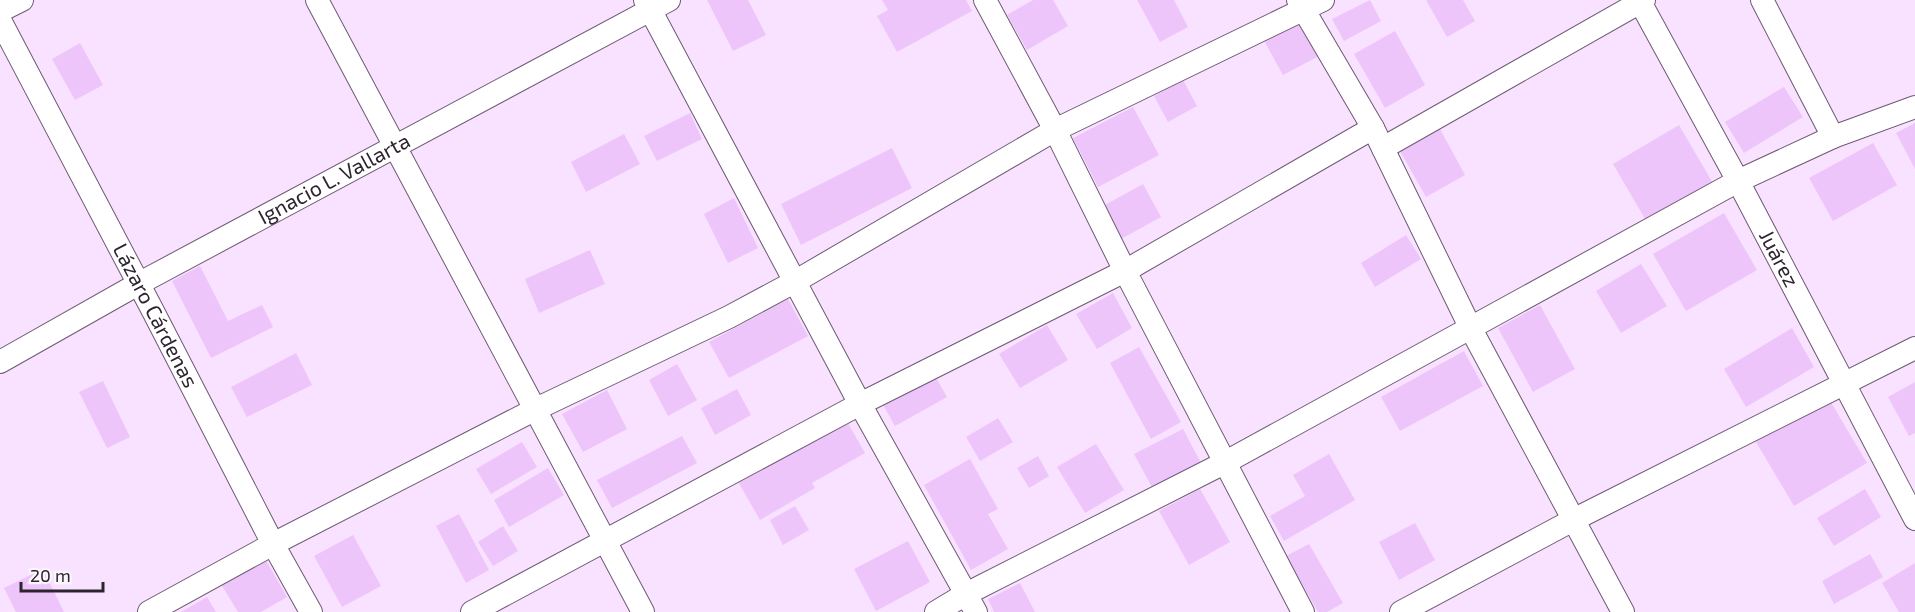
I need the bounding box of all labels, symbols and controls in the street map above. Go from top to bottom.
street label: Ignacio L. Vallarta [253,127,414,229]
street label: Juárez [1755,225,1805,291]
street label: Lázaro Cárdenas [109,239,204,391]
scale bar [21,555,104,593]
text: 20 m [30,564,71,586]

